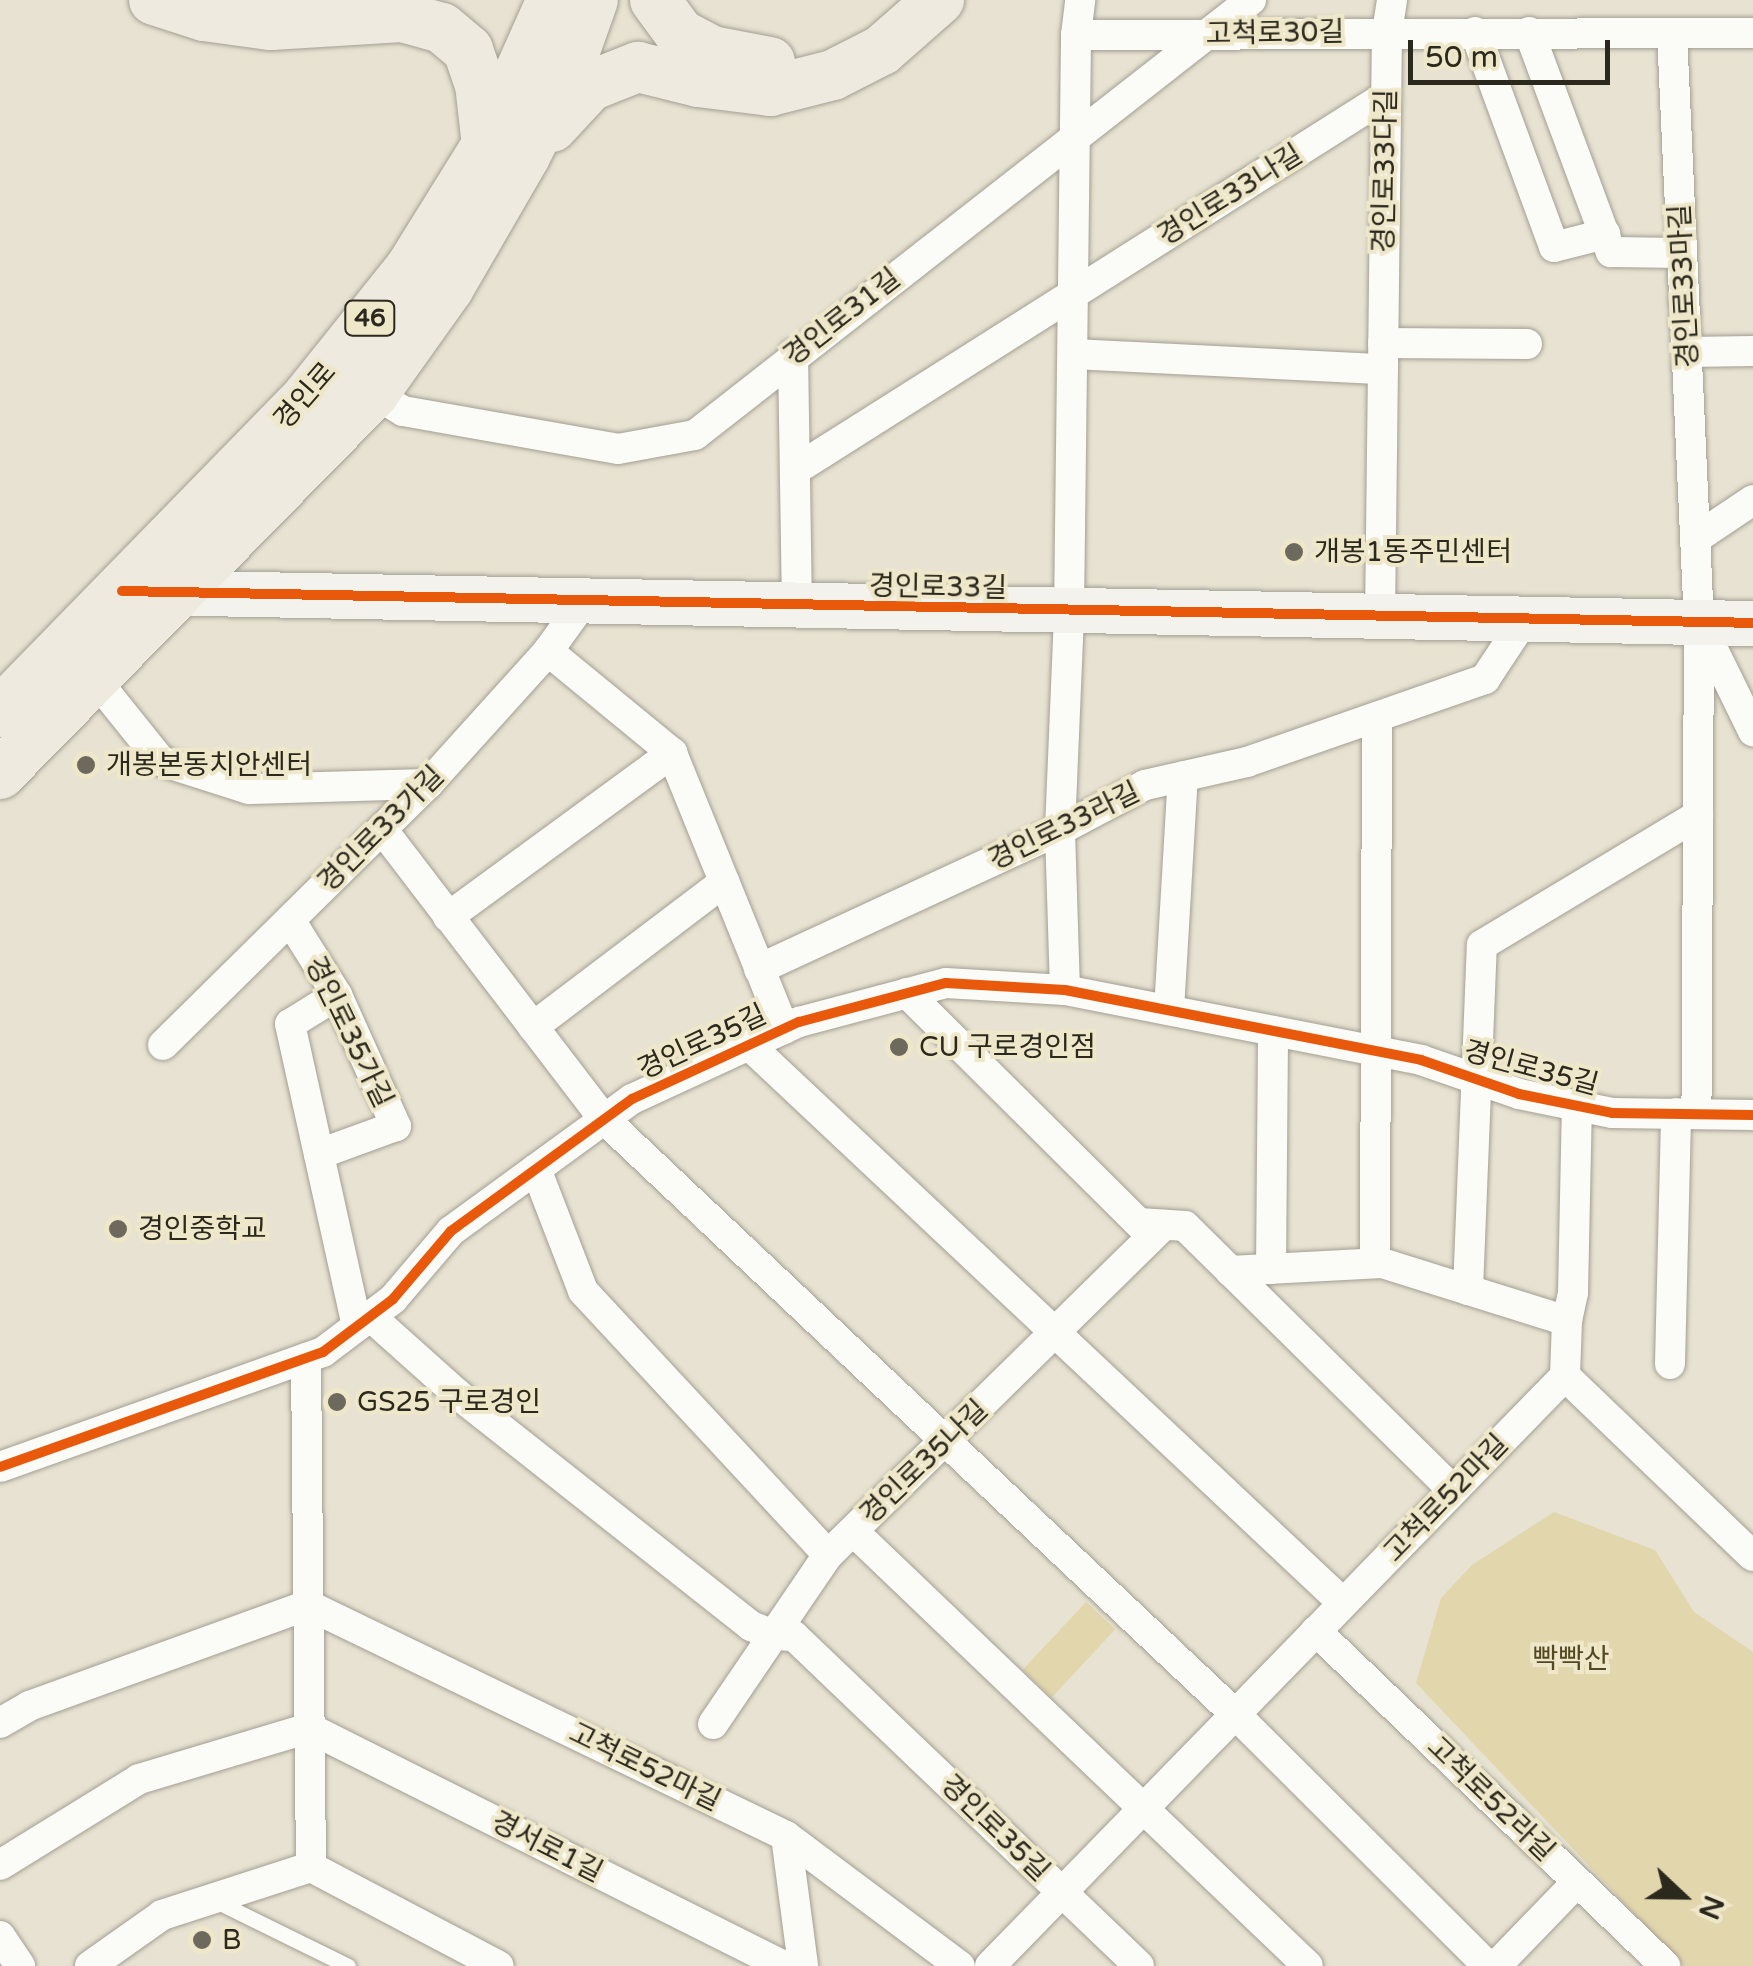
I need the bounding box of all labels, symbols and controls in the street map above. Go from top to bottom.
street label: 고척로30길 [1206,15,1344,51]
scale bar [1413,20,1616,82]
text: 50 m [1425,39,1498,76]
street label: 경인로33다길 [1367,89,1403,253]
street label: 경인로33나길 [1152,137,1308,253]
street label: 경인로33마길 [1663,203,1705,369]
street label: 경인로31길 [777,261,907,373]
road number: 46 [342,298,398,338]
street label: 경인로 [267,356,343,436]
place label: 개봉1동주민센터 [1314,535,1512,569]
marker: 개봉1동주민센터 [1283,541,1305,563]
street label: 경인로33길 [869,569,1007,605]
place label: 개봉본동치안센터 [106,748,312,782]
marker: 개봉본동치안센터 [75,754,97,776]
street label: 경인로33가길 [311,759,451,899]
street label: 경인로33라길 [983,775,1145,877]
street label: 경인로35가길 [298,951,400,1113]
street label: 경인로35길 [632,998,772,1086]
place label: CU 구로경인점 [919,1030,1096,1064]
street label: 경인로35길 [1460,1034,1602,1102]
marker: CU 구로경인점 [888,1036,910,1058]
place label: 경인중학교 [138,1212,267,1246]
marker: 경인중학교 [107,1218,129,1240]
place label: GS25 구로경인 [357,1385,541,1419]
marker: GS25 구로경인 [326,1391,348,1413]
street label: 경인로35나길 [853,1393,995,1531]
street label: 고척로52마길 [1377,1427,1515,1569]
park label: 빡빡산 [1532,1642,1610,1676]
street label: 고척로52마길 [564,1716,726,1818]
street label: 고척로52라길 [1420,1730,1562,1868]
street label: 경인로35길 [934,1768,1056,1888]
street label: 경서로1길 [486,1805,608,1889]
north arrow [1633,1846,1733,1946]
text: N [1691,1890,1731,1924]
place label: B [222,1923,241,1957]
marker: B [191,1929,213,1951]

